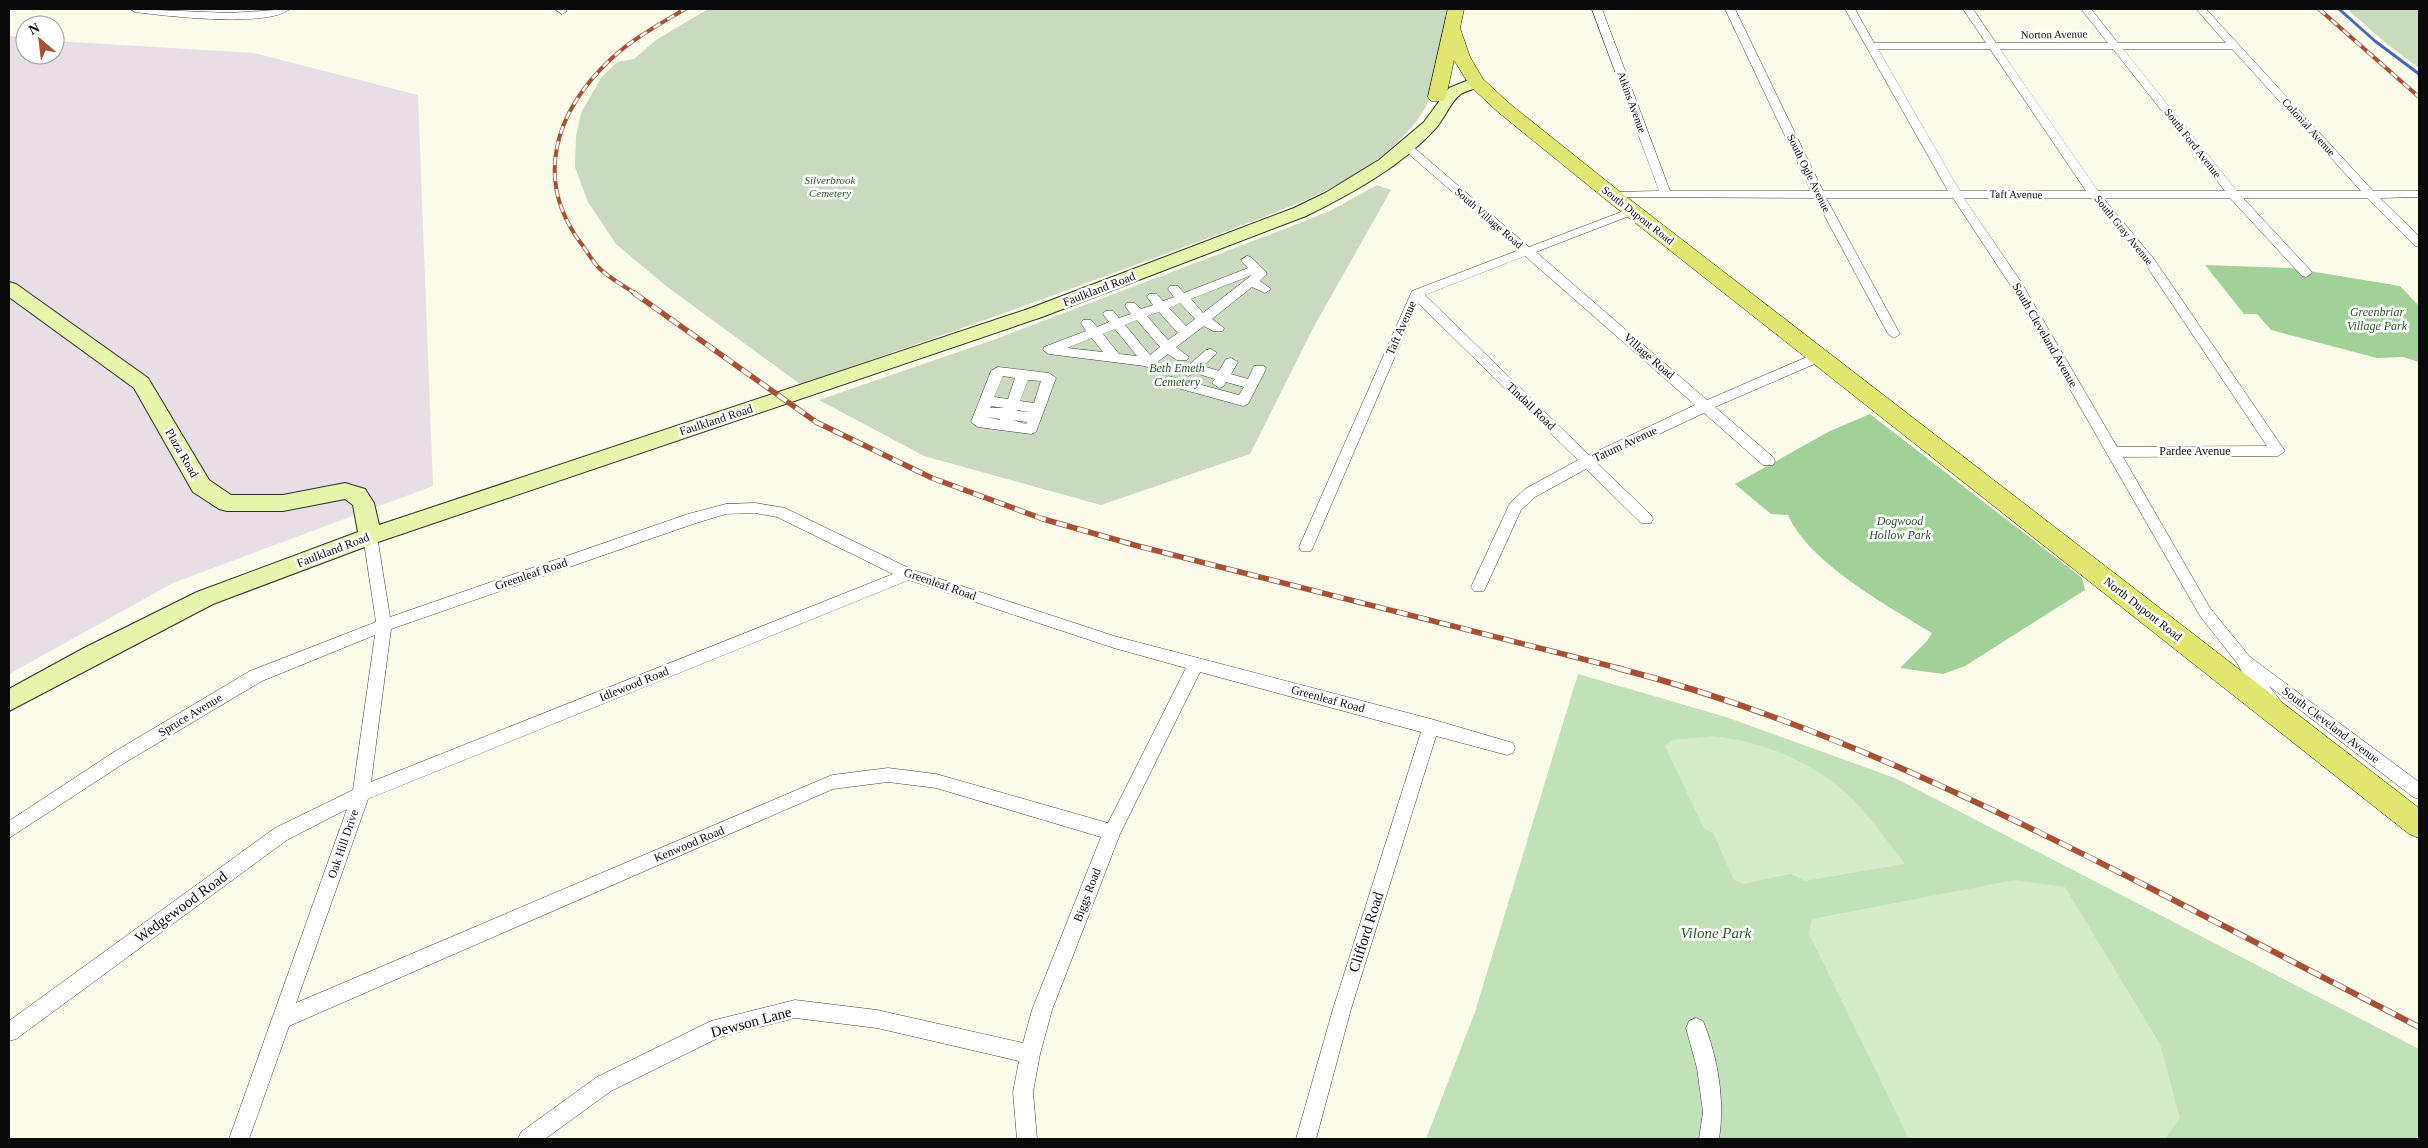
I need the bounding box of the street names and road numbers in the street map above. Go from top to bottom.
street label: Norton Avenue [2021,27,2088,41]
street label: Atkins Avenue [1615,69,1649,135]
street label: Colonial Avenue [2280,96,2338,158]
street label: South Ford Avenue [2162,106,2224,180]
street label: South Ogle Avenue [1785,132,1833,214]
street label: South Dupont Road [1600,183,1677,247]
street label: South Village Road [1453,185,1526,251]
street label: Taft Avenue [1989,188,2043,200]
street label: South Gray Avenue [2092,193,2156,267]
street label: Faulkland Road [1061,269,1137,309]
street label: South Cleveland Avenue [2009,280,2081,390]
street label: Taft Avenue [1383,299,1419,357]
street label: Village Road [1621,330,1677,382]
street label: Tindall Road [1504,379,1558,433]
street label: Faulkland Road [678,402,754,438]
street label: Tatum Avenue [1591,423,1659,465]
street label: Plaza Road [162,426,202,480]
street label: Pardee Avenue [2159,444,2231,458]
street label: Faulkland Road [295,530,371,570]
street label: Greenleaf Road [493,555,569,593]
street label: Greenleaf Road [902,565,978,603]
street label: North Dupont Road [2101,574,2185,644]
street label: Idlewood Road [597,664,671,704]
street label: Greenleaf Road [1290,682,1366,716]
street label: South Cleveland Avenue [2279,684,2383,766]
street label: Spruce Avenue [155,690,225,740]
street label: Oak Hill Drive [325,808,361,880]
street label: Kenwood Road [652,823,726,865]
street label: Biggs Road [1070,866,1104,924]
street label: Wedgewood Road [132,868,231,946]
street label: Clifford Road [1345,889,1387,974]
street label: Dewson Lane [709,1003,793,1040]

